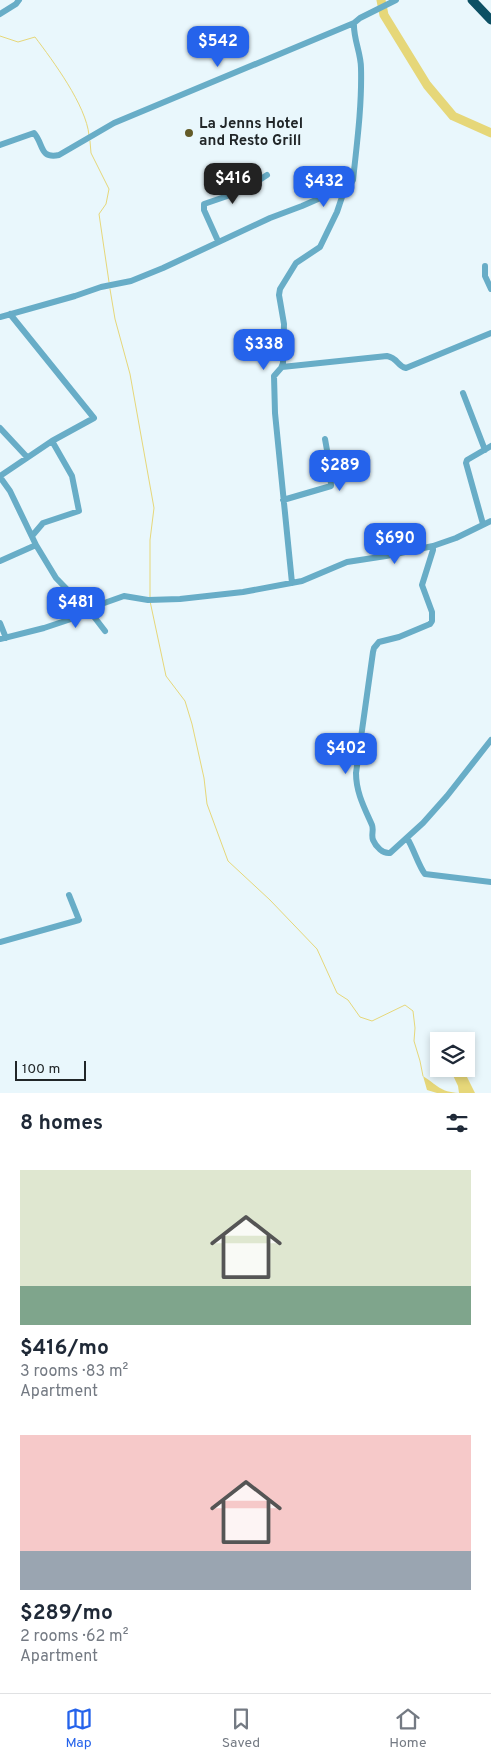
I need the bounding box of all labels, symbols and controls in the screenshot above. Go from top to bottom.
pin: $542 [188,26,248,68]
text: $542 [198,32,238,52]
place label: La Jenns Hotel and Resto Grill [199,115,303,151]
marker: La Jenns Hotel and Resto Grill [183,127,195,139]
pin: $416 [203,162,263,205]
pin: $432 [294,166,354,208]
text: $416 [215,169,251,189]
text: $432 [305,172,344,192]
pin: $338 [234,328,294,371]
text: $338 [245,335,283,355]
pin: $289 [310,450,370,492]
text: $289 [320,456,360,476]
pin: $690 [365,522,425,565]
text: $690 [375,529,415,549]
pin: $481 [46,586,106,629]
text: $481 [58,593,94,613]
pin: $402 [316,732,376,775]
text: $402 [326,739,366,759]
map controls [430,1032,475,1077]
button: layers [430,1032,475,1077]
scale bar [15,1058,86,1081]
text: 100 m [22,1061,60,1078]
icon: filters [443,1109,471,1137]
text: 8 homes [20,1110,103,1137]
icon: home [201,1202,291,1292]
text: $416/mo [20,1335,109,1362]
text: 3 rooms · 83 m² [20,1362,128,1382]
text: Apartment [20,1382,98,1402]
icon: home [201,1467,291,1557]
text: $289/mo [20,1600,113,1627]
text: 2 rooms · 62 m² [20,1627,128,1647]
text: Apartment [20,1647,98,1667]
tab: Map [65,1705,93,1752]
tab: Saved [222,1705,260,1752]
tab: Home [389,1705,426,1752]

